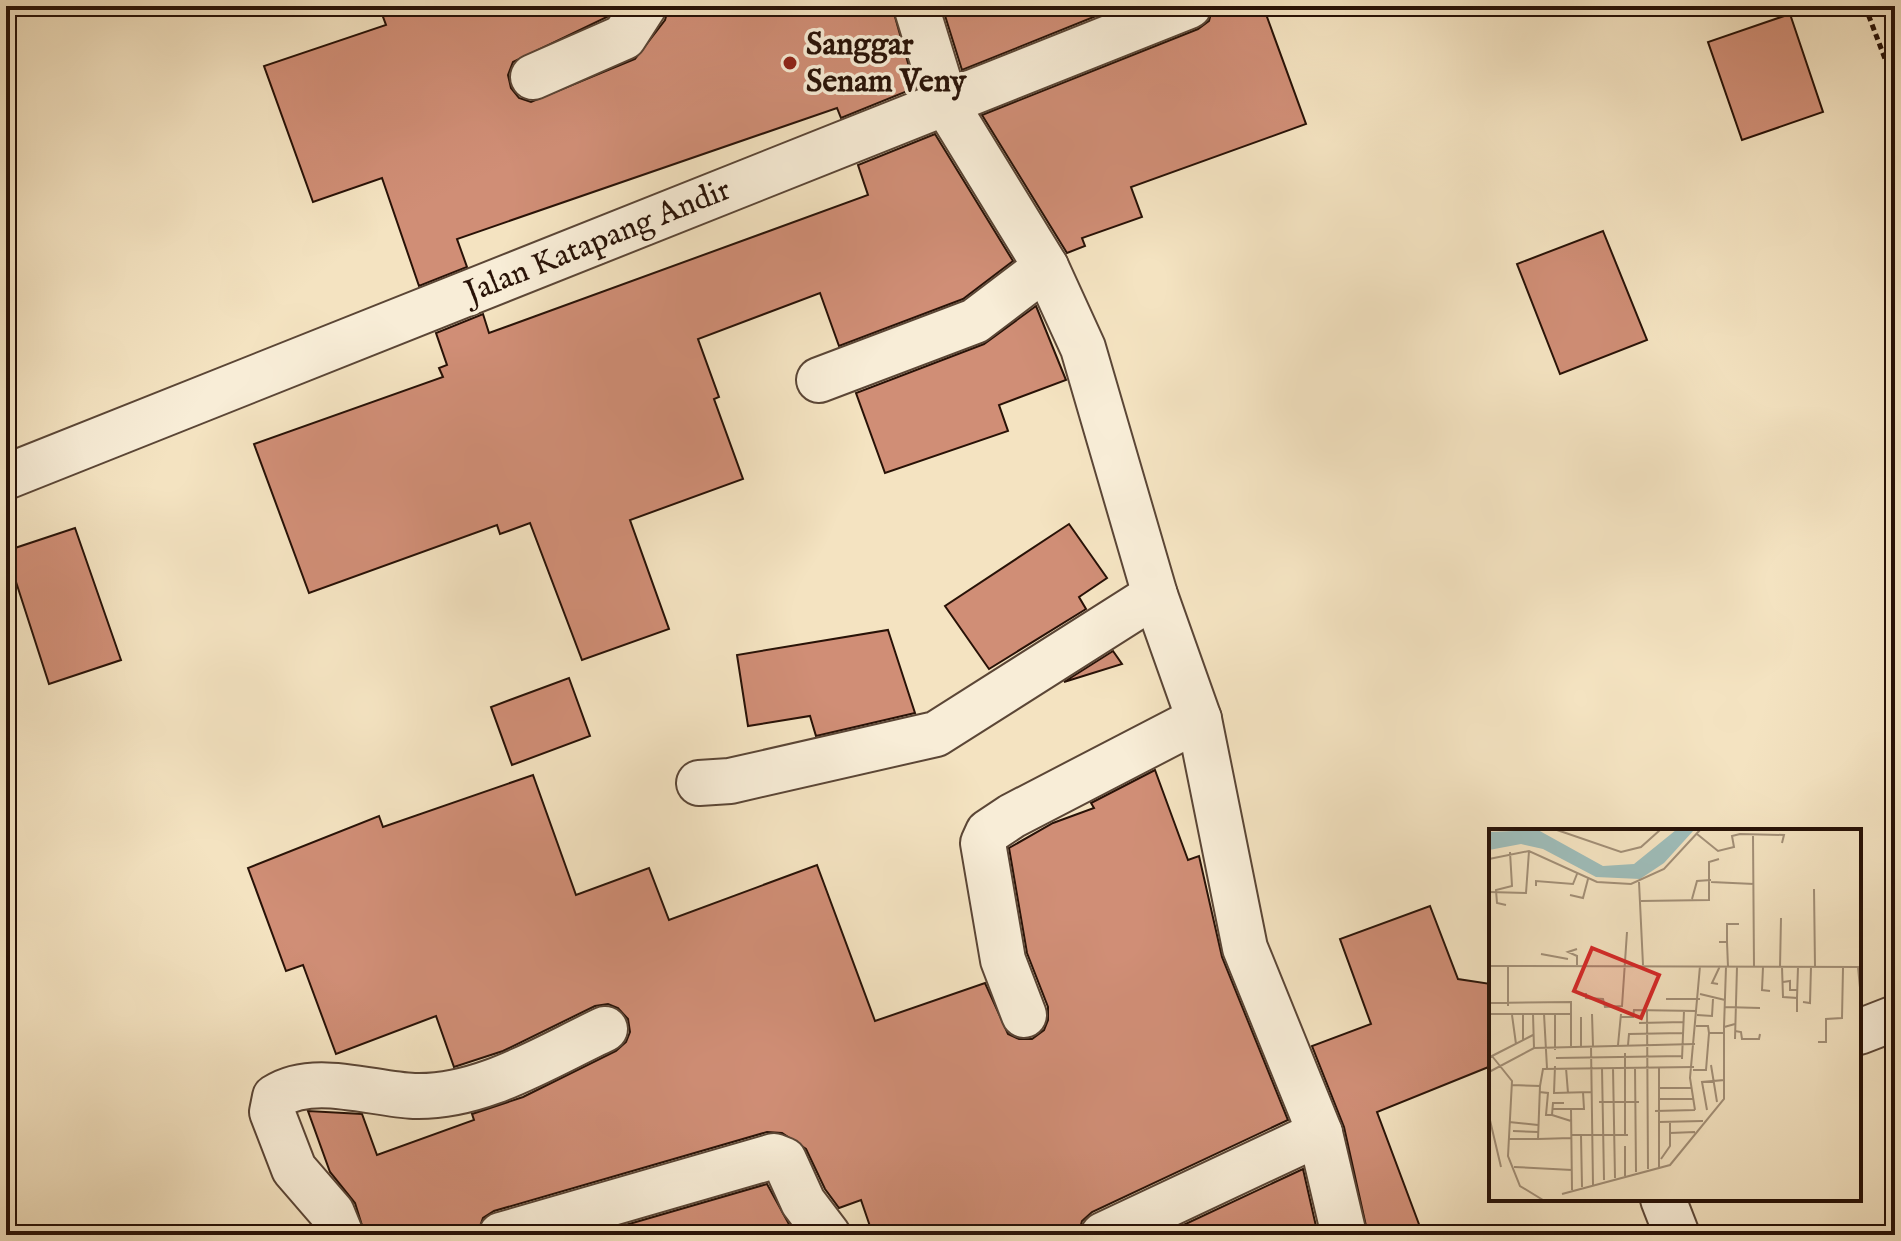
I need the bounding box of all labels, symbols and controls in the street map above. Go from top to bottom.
place label: Sanggar Senam Veny [806,25,967,103]
marker: Sanggar Senam Veny [781,54,799,72]
street label: Jalan Katapang Andir [456,170,737,315]
inset map [1489,829,1861,1201]

